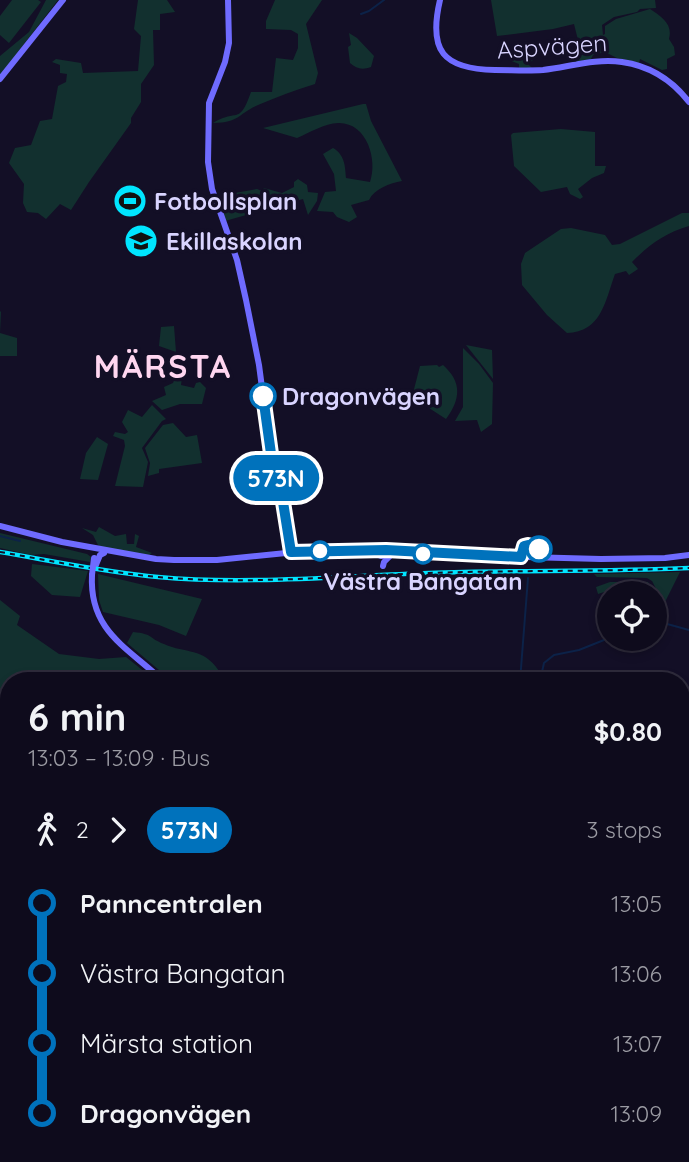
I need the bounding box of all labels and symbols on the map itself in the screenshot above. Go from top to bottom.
street label: Aspvägen [496,27,608,65]
sports icon: Fotbollsplan [111,182,149,220]
place label: Fotbollsplan [154,186,297,216]
school or university icon: Ekillaskolan [122,222,160,260]
place label: Ekillaskolan [166,226,303,256]
district label: MÄRSTA [94,346,232,386]
place label: Dragonvägen [282,381,440,411]
marker: Dragonvägen [250,383,276,409]
line badge: 573N [227,455,325,501]
unlabelled marker [526,536,552,562]
unlabelled marker [310,541,330,561]
marker: Västra Bangatan [413,544,433,564]
place label: Västra Bangatan [324,566,522,596]

